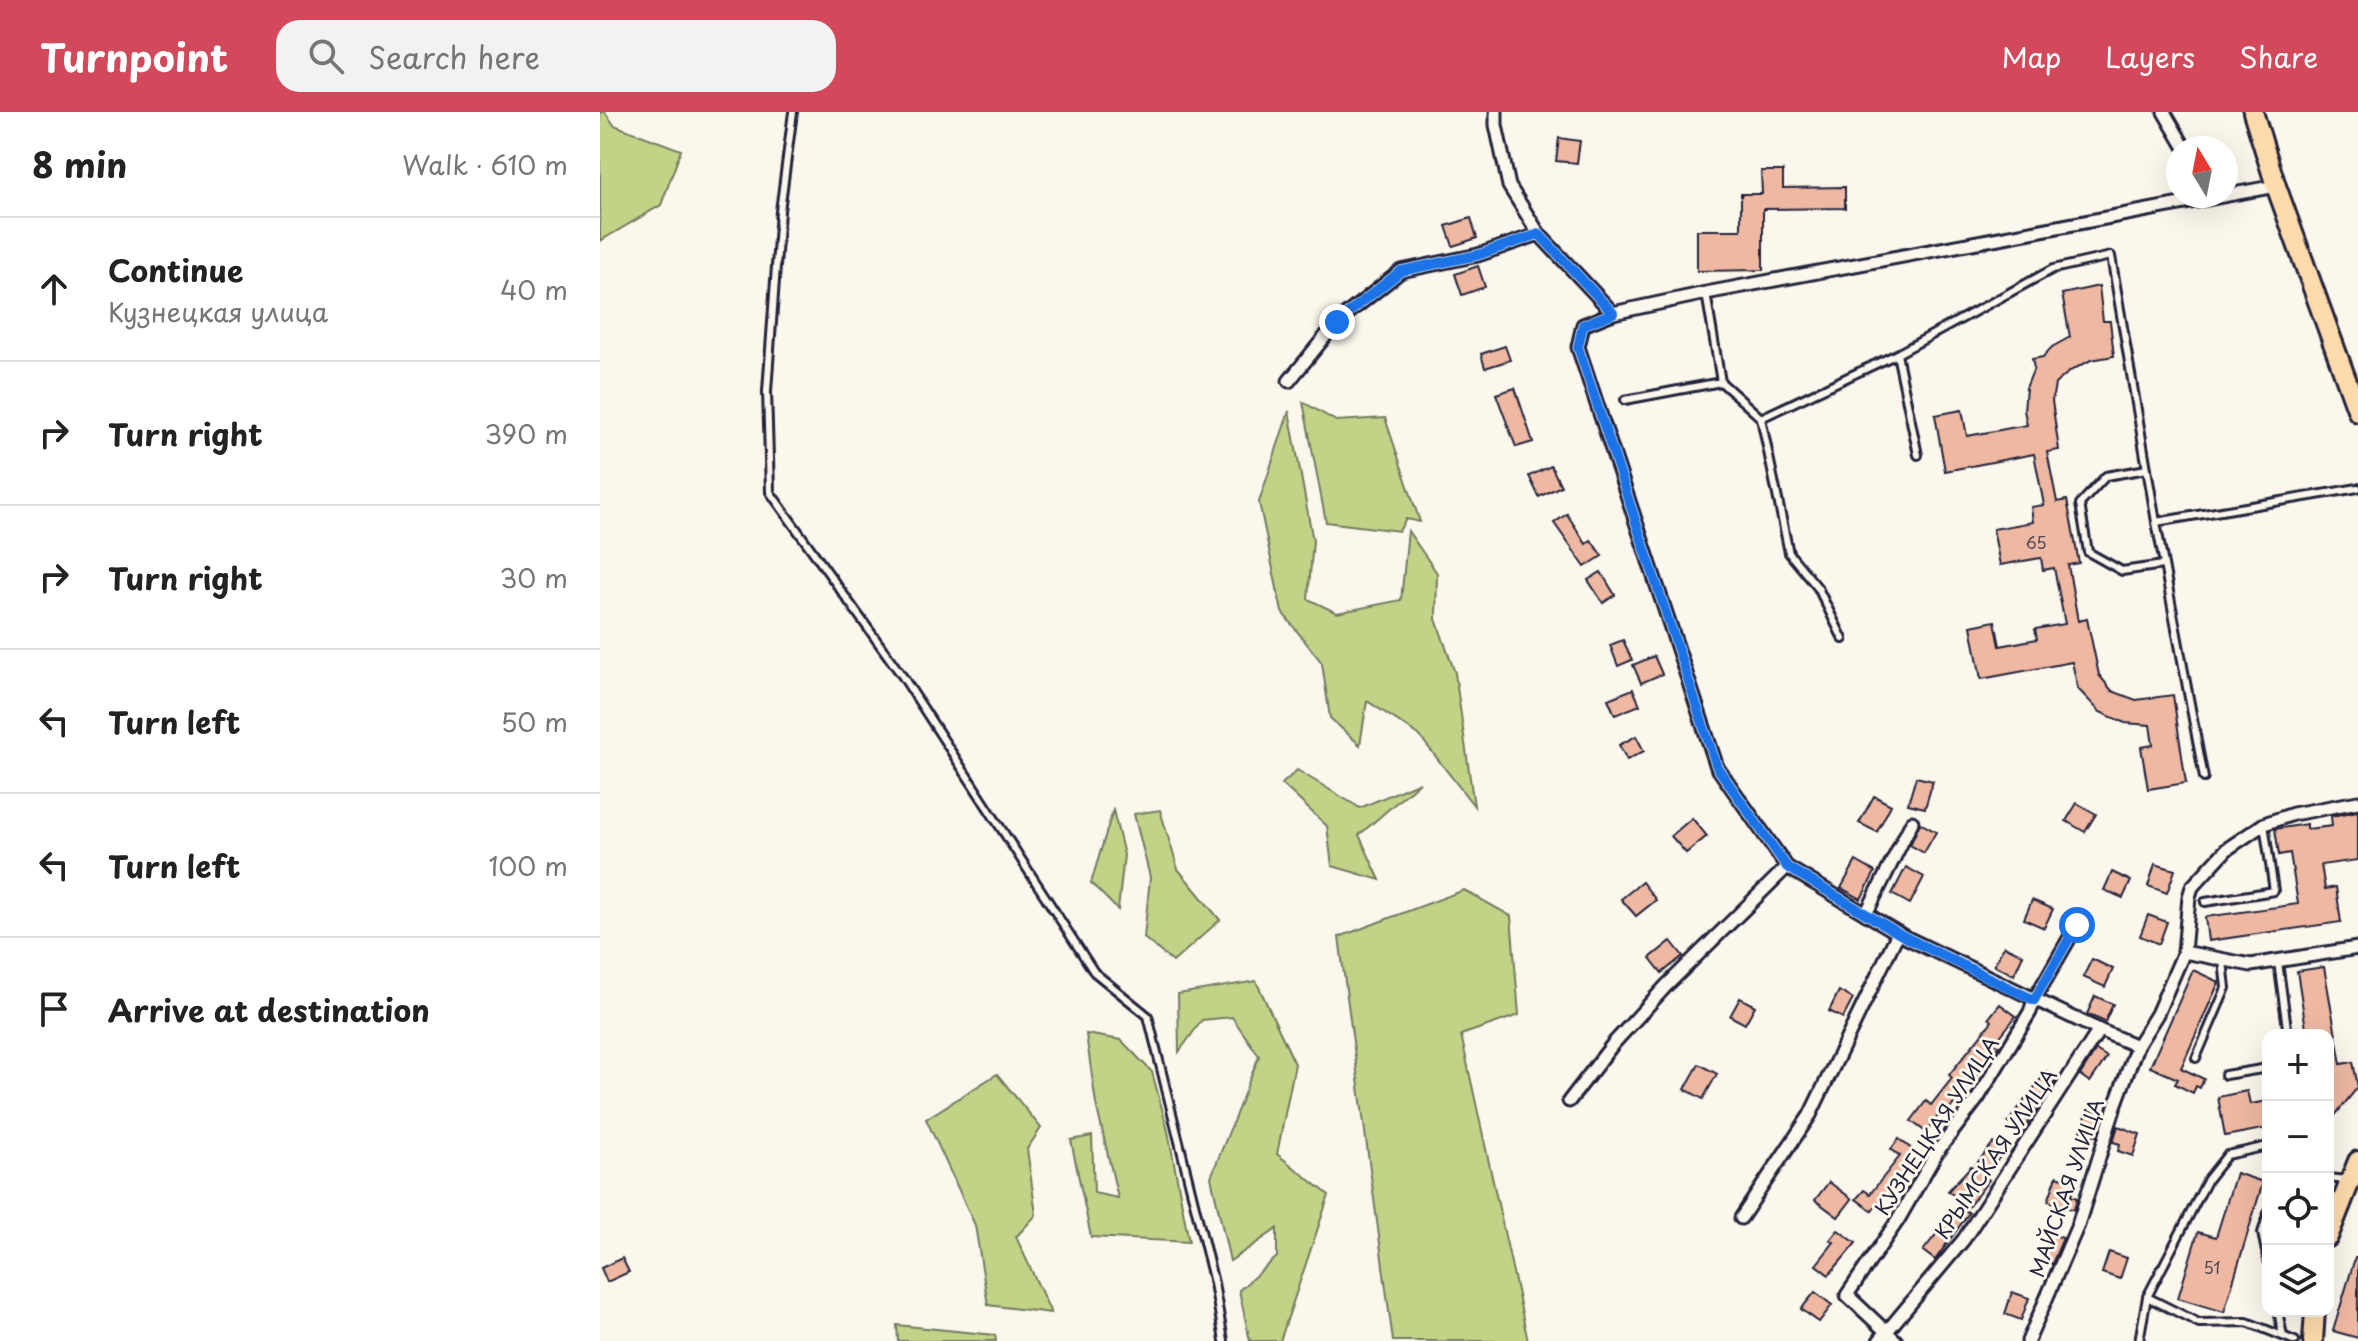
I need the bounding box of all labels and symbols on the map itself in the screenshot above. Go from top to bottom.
north arrow [2166,136,2238,208]
route end [1319,304,1355,340]
house number: 65 [2025,530,2047,554]
route start [2059,907,2095,943]
street label: КУЗНЕЦКАЯ УЛИЦА [1867,1030,2005,1221]
street label: КРЫМСКАЯ УЛИЦА [1927,1062,2064,1245]
street label: МАЙСКАЯ УЛИЦА [2021,1094,2111,1281]
house number: 51 [2203,1255,2221,1279]

